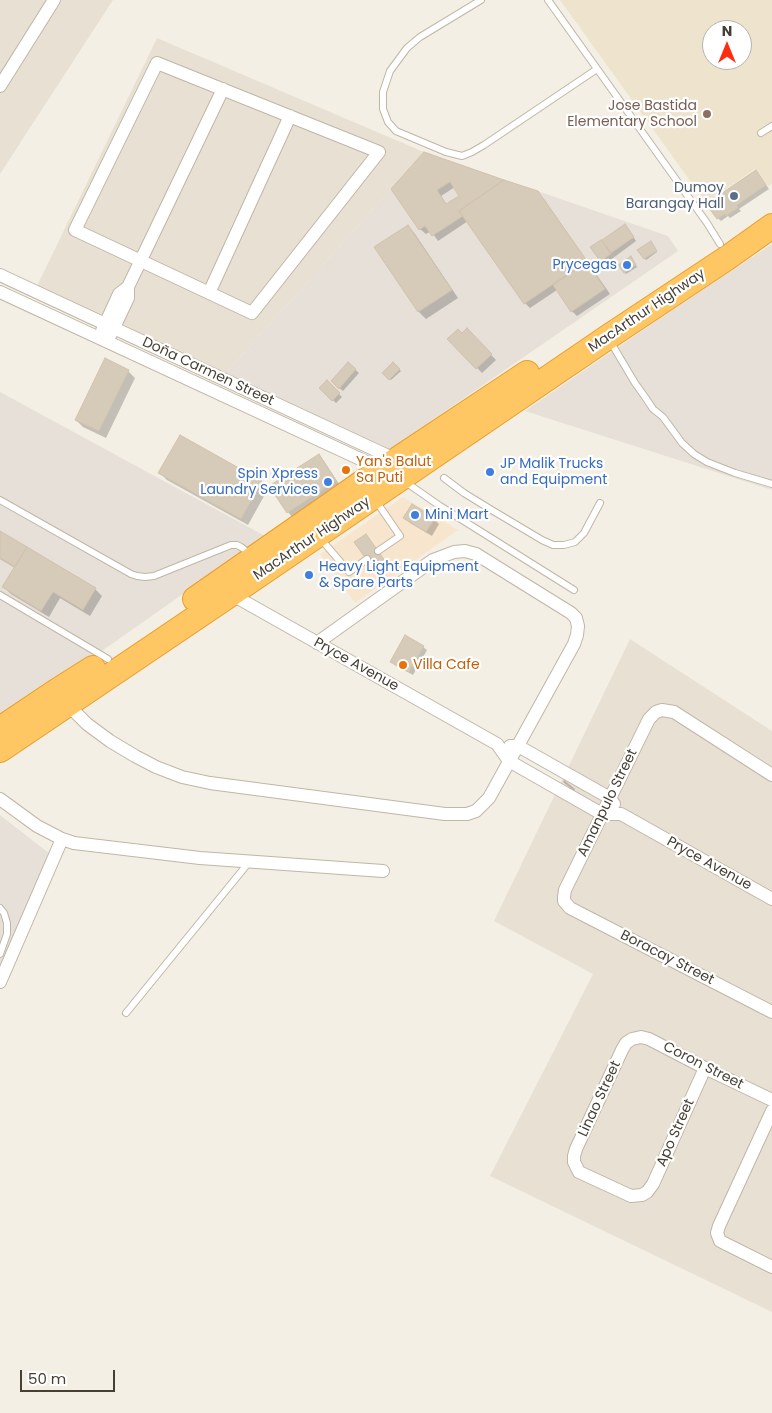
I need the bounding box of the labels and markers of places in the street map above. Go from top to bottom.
place label: Jose Bastida Elementary School [567,98,697,130]
marker: Jose Bastida Elementary School [701,108,713,120]
place label: Dumoy Barangay Hall [626,180,724,212]
marker: Dumoy Barangay Hall [728,190,740,202]
place label: Prycegas [552,257,617,273]
marker: Prycegas [621,259,633,271]
place label: Yan's Balut Sa Puti [356,454,431,487]
place label: JP Malik Trucks and Equipment [500,456,607,488]
marker: Yan's Balut Sa Puti [340,464,352,476]
place label: Spin Xpress Laundry Services [200,466,318,498]
marker: JP Malik Trucks and Equipment [484,466,496,478]
marker: Spin Xpress Laundry Services [322,476,334,488]
place label: Mini Mart [425,507,488,523]
marker: Mini Mart [409,509,421,521]
place label: Heavy Light Equipment & Spare Parts [319,559,479,592]
marker: Heavy Light Equipment & Spare Parts [303,569,315,581]
place label: Villa Cafe [413,657,480,673]
marker: Villa Cafe [397,659,409,671]

